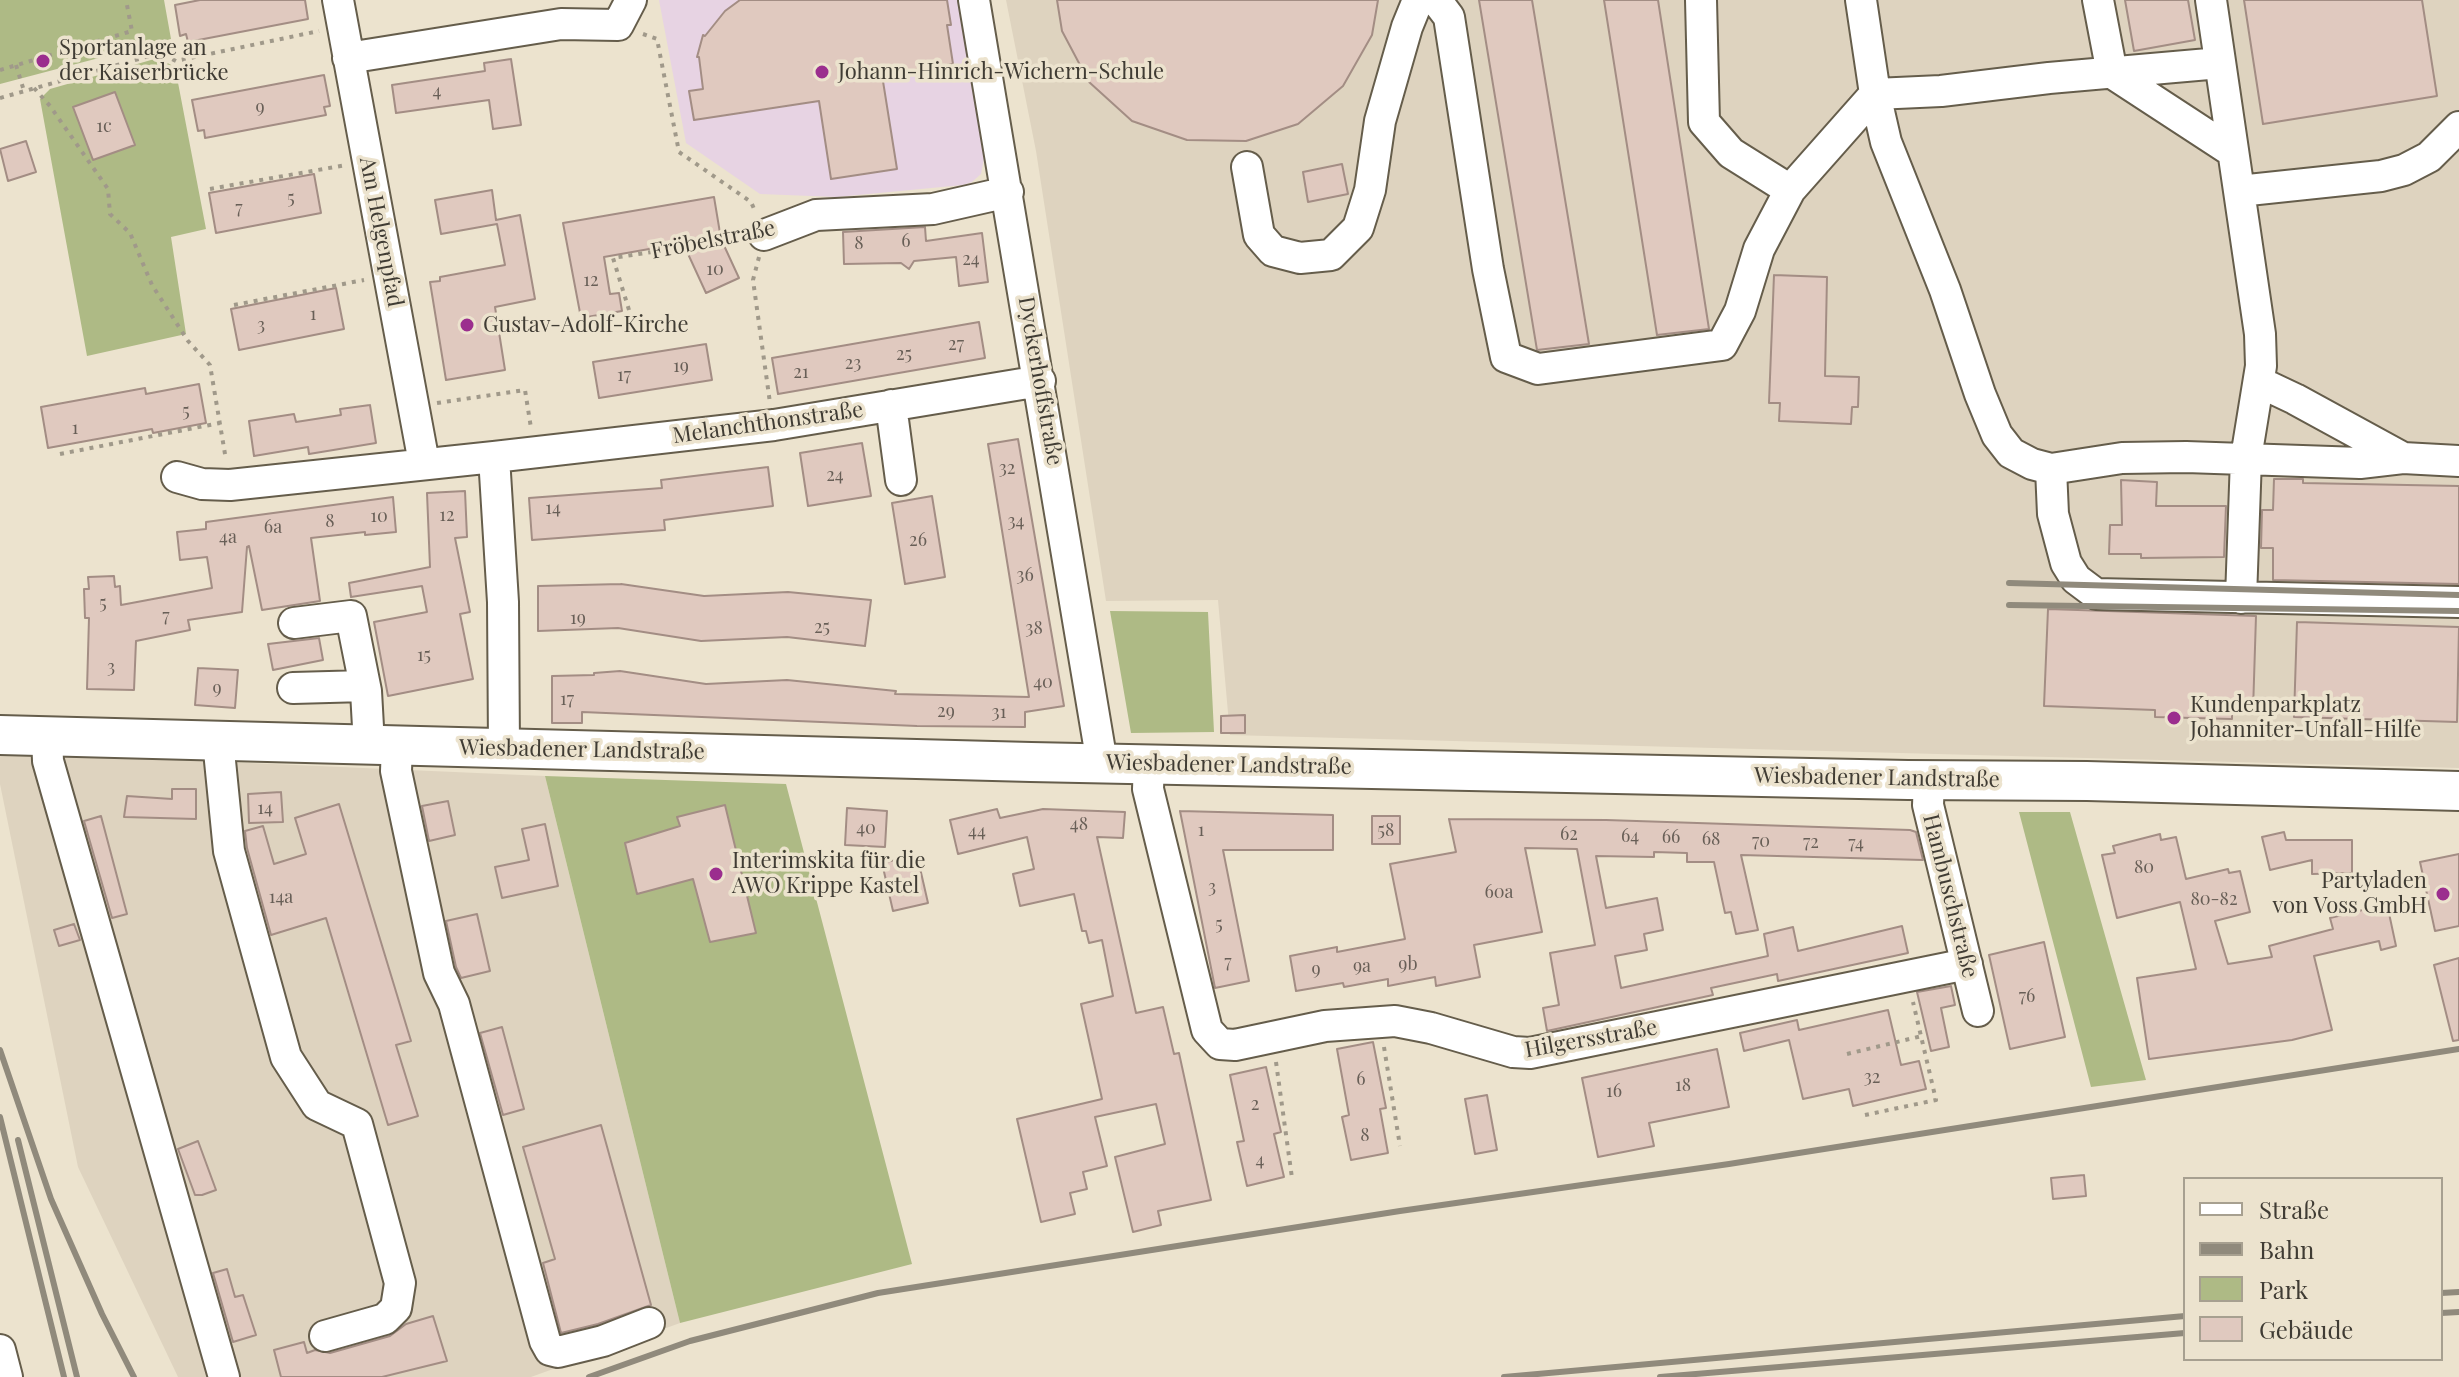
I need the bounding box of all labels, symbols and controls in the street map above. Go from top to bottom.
place label: Sportanlage an der Kaiserbrücke [59,35,229,86]
marker: Sportanlage an der Kaiserbrücke [34,52,52,70]
place label: Johann-Hinrich-Wichern-Schule [838,59,1164,85]
marker: Johann-Hinrich-Wichern-Schule [813,63,831,81]
house number: 4 [433,80,441,102]
house number: 9 [255,96,265,118]
house number: 1c [96,115,112,137]
street label: Am Helgenpfad [354,155,408,309]
house number: 5 [287,187,295,209]
house number: 7 [235,197,243,219]
street label: Fröbelstraße [649,215,777,265]
house number: 6 [901,230,911,252]
house number: 8 [854,232,864,254]
house number: 24 [962,248,980,270]
house number: 10 [706,258,724,280]
house number: 12 [583,269,599,291]
street label: Dyckerhoffstraße [1012,294,1068,468]
house number: 1 [310,303,316,325]
place label: Gustav-Adolf-Kirche [483,312,689,338]
house number: 3 [257,314,265,336]
marker: Gustav-Adolf-Kirche [458,316,476,334]
house number: 27 [948,333,964,355]
house number: 25 [896,343,912,365]
house number: 23 [845,352,861,374]
house number: 19 [673,355,689,377]
house number: 21 [793,361,809,383]
house number: 17 [617,364,631,386]
street label: Melanchthonstraße [671,397,865,449]
house number: 5 [182,400,190,422]
house number: 1 [72,417,78,439]
house number: 32 [999,457,1015,479]
house number: 24 [826,464,844,486]
house number: 14 [545,497,561,519]
house number: 12 [439,504,455,526]
house number: 10 [370,505,388,527]
house number: 8 [325,510,335,532]
house number: 34 [1007,510,1025,532]
house number: 6a [264,516,282,538]
house number: 4a [219,526,237,548]
house number: 26 [909,529,927,551]
house number: 36 [1016,564,1034,586]
house number: 5 [99,592,107,614]
house number: 7 [162,605,170,627]
house number: 19 [570,607,586,629]
house number: 25 [814,616,830,638]
house number: 38 [1025,617,1043,639]
house number: 15 [417,644,431,666]
house number: 3 [107,656,115,678]
house number: 40 [1033,671,1053,693]
house number: 9 [212,677,222,699]
house number: 17 [560,688,574,710]
place label: Kundenparkplatz Johanniter-Unfall-Hilfe [2190,692,2421,744]
house number: 29 [937,700,955,722]
house number: 31 [992,701,1006,723]
marker: Kundenparkplatz Johanniter-Unfall-Hilfe [2165,709,2183,727]
street label: Wiesbadener Landstraße [459,735,705,765]
street label: Wiesbadener Landstraße [1106,750,1352,780]
street label: Wiesbadener Landstraße [1754,763,2000,793]
house number: 14 [257,797,273,819]
street label: Hambuschstraße [1917,811,1983,981]
house number: 48 [1070,813,1088,835]
house number: 40 [856,817,876,839]
house number: 1 [1198,819,1204,841]
house number: 58 [1378,819,1394,841]
house number: 44 [968,820,986,842]
house number: 62 [1560,823,1578,845]
house number: 64 [1621,825,1639,847]
house number: 66 [1662,826,1680,848]
house number: 68 [1702,828,1720,850]
house number: 70 [1752,830,1770,852]
house number: 72 [1803,831,1819,853]
house number: 74 [1848,832,1864,854]
place label: Interimskita für die AWO Krippe Kastel [732,848,926,900]
house number: 80 [2134,856,2154,878]
marker: Interimskita für die AWO Krippe Kastel [707,865,725,883]
place label: Partyladen von Voss GmbH [2272,868,2427,920]
house number: 3 [1208,876,1216,898]
house number: 60a [1484,881,1514,903]
marker: Partyladen von Voss GmbH [2434,885,2452,903]
house number: 14a [269,886,293,908]
house number: 80-82 [2190,888,2238,910]
house number: 5 [1215,913,1223,935]
house number: 7 [1224,951,1232,973]
house number: 9b [1398,953,1418,975]
house number: 9a [1353,955,1371,977]
house number: 9 [1311,958,1321,980]
house number: 76 [2019,985,2035,1007]
street label: Hilgersstraße [1523,1014,1659,1064]
house number: 32 [1864,1066,1880,1088]
house number: 6 [1356,1068,1366,1090]
house number: 18 [1675,1074,1691,1096]
house number: 16 [1606,1080,1622,1102]
house number: 2 [1251,1093,1259,1115]
house number: 8 [1360,1124,1370,1146]
house number: 4 [1256,1149,1264,1171]
legend [2183,1177,2443,1361]
text: Straße [2259,1193,2329,1225]
text: Bahn [2259,1233,2314,1265]
text: Park [2259,1273,2308,1305]
text: Gebäude [2259,1313,2354,1345]

